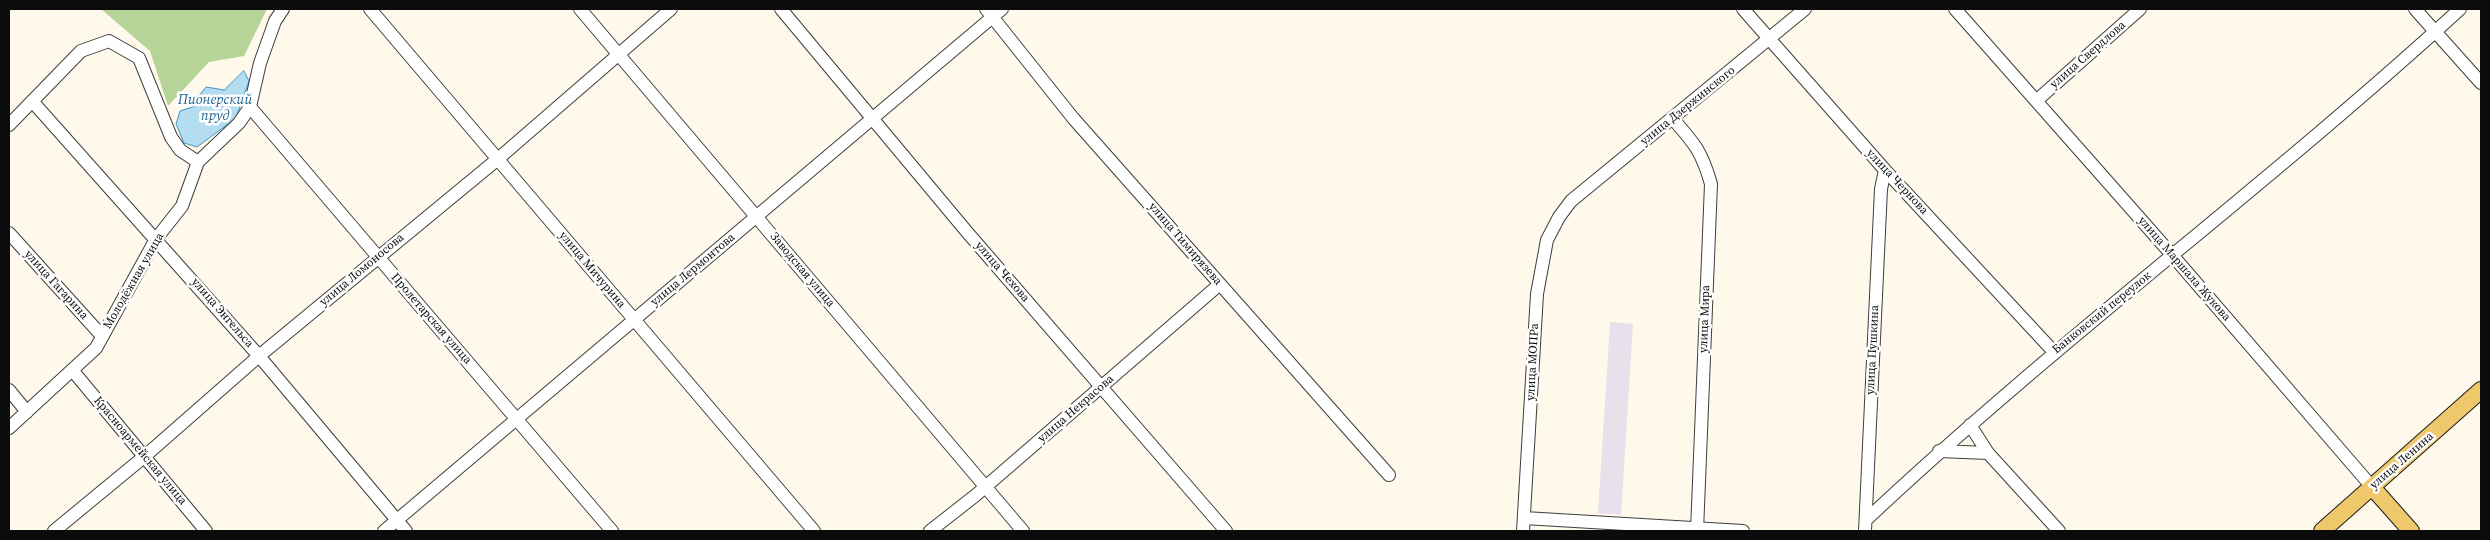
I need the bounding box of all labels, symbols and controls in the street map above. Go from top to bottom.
street label: улица Свердлова [2047,18,2129,92]
street label: улица Дзержинского [1638,63,1738,149]
water label: Пионерский пруд [178,92,252,124]
street label: улица Чернова [1863,146,1931,218]
street label: улица Тимирязева [1145,200,1225,288]
street label: улица Маршала Жукова [2135,214,2233,324]
street label: улица Мичурина [556,229,628,311]
street label: Молодёжная улица [101,230,167,332]
street label: Заводская улица [766,230,838,310]
street label: улица Ломоносова [317,231,407,309]
street label: улица Лермонтова [648,231,738,309]
street label: улица Чехова [972,239,1032,305]
street label: улица Гагарина [21,247,91,323]
street label: Банковский переулок [2050,269,2154,357]
street label: Пролетарская улица [388,271,474,367]
street label: улица Энгельса [188,275,256,351]
street label: улица Мира [1697,285,1713,353]
street label: улица Пушкина [1863,305,1883,395]
street label: улица МОПРа [1524,323,1542,401]
street label: улица Некрасова [1035,372,1117,446]
street label: Красноармейская улица [90,394,190,508]
street label: улица Ленина [2367,429,2437,493]

